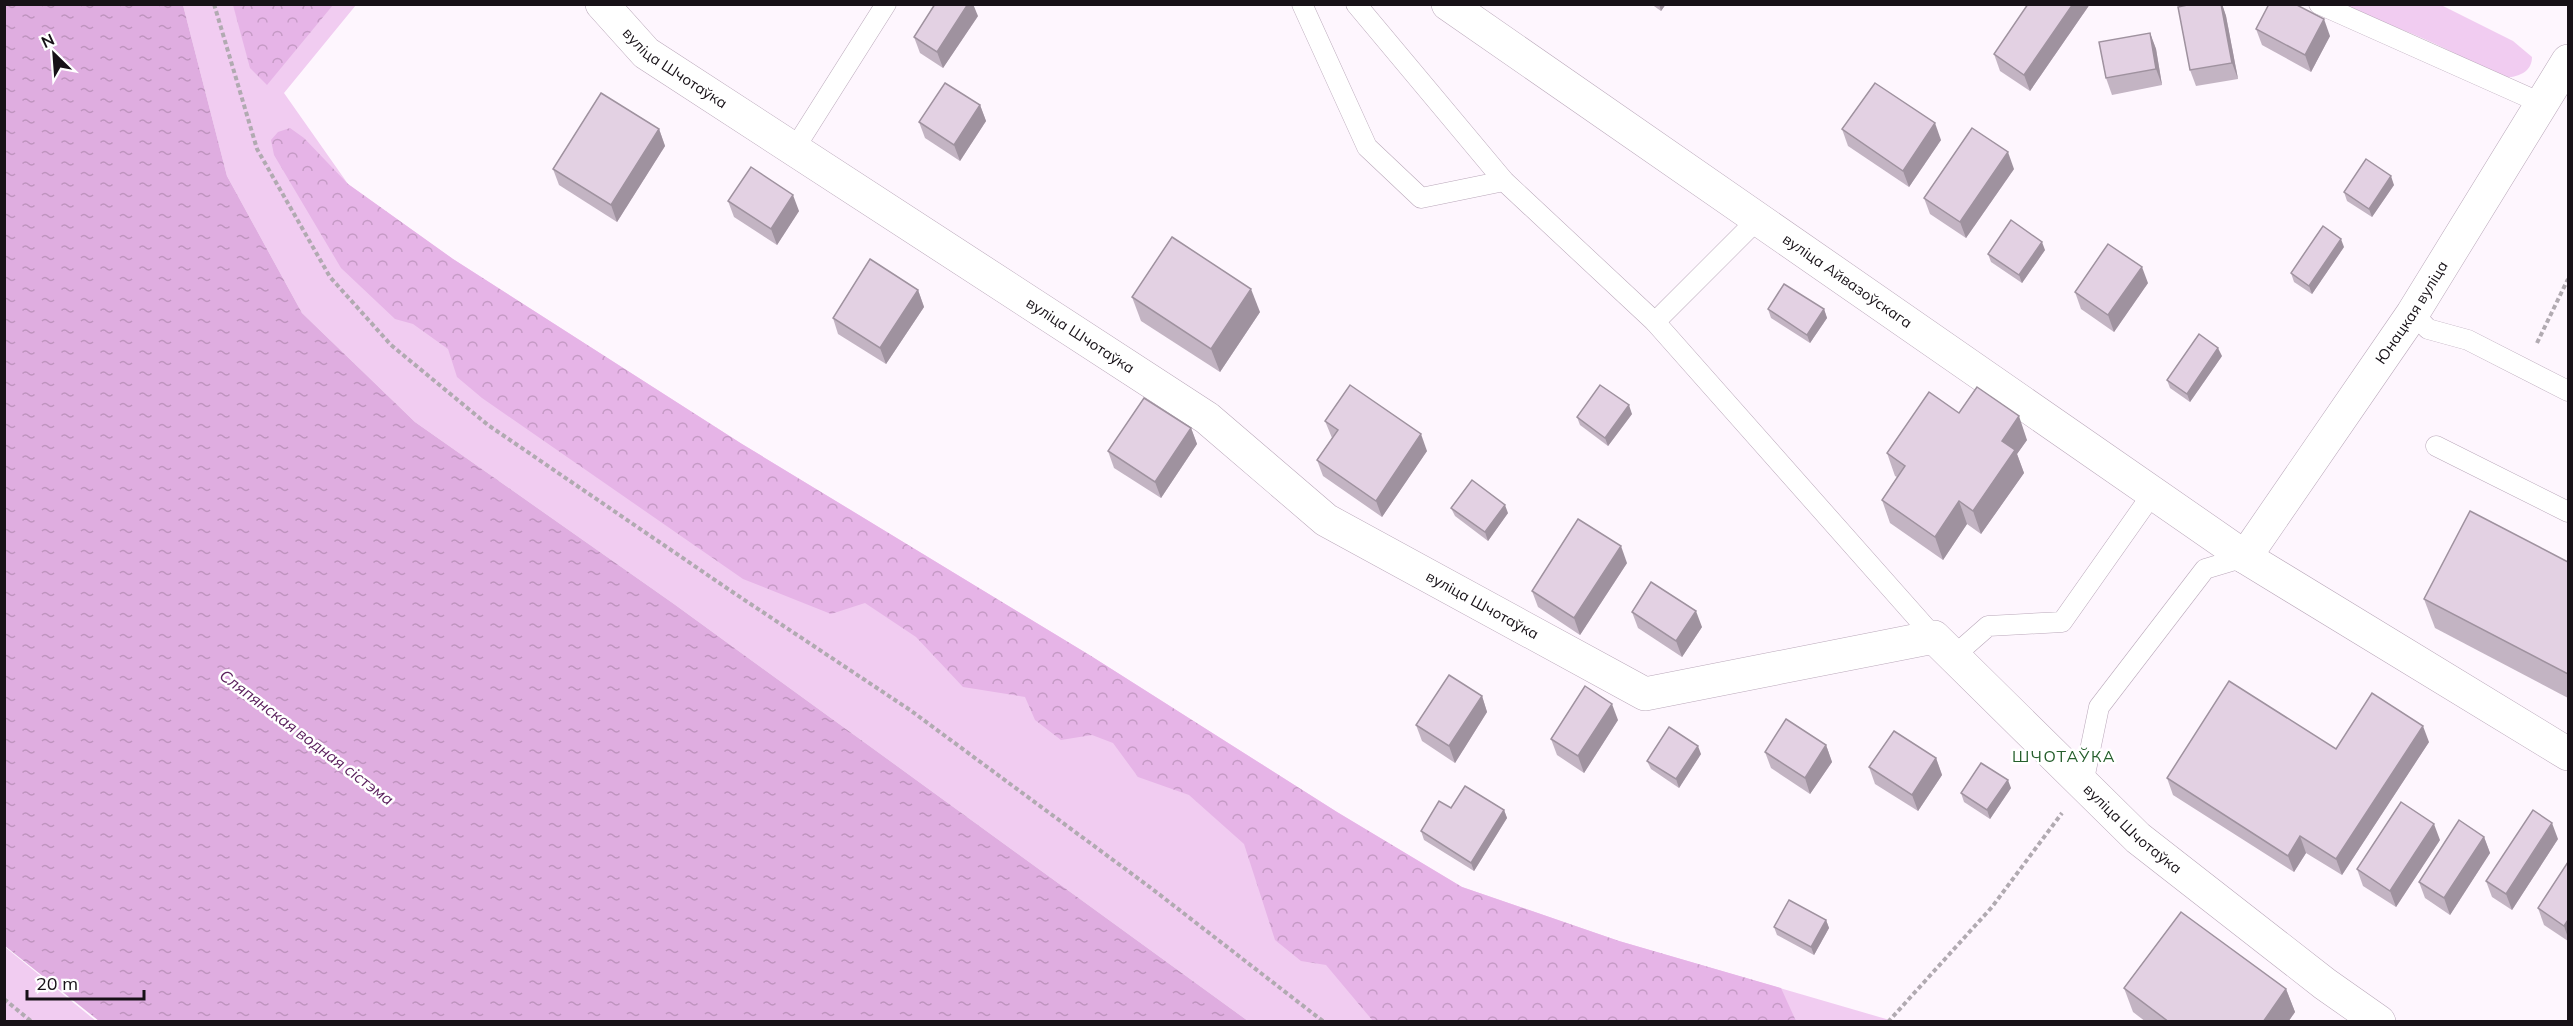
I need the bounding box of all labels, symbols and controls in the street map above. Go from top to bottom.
north arrow [24,24,84,84]
street label: вуліца Шчотаўка [619,24,731,112]
text: N [38,29,57,52]
street label: вуліца Айвазоўскага [1779,229,1916,332]
street label: Юнацкая вуліца [2371,257,2452,367]
street label: вуліца Шчотаўка [1023,293,1138,377]
street label: вуліца Шчотаўка [1423,566,1542,643]
water label: Сляпянская водная сістэма [216,665,398,809]
district label: ШЧОТАЎКА [2012,746,2116,766]
street label: вуліца Шчотаўка [2080,780,2186,877]
scale bar [27,963,144,1001]
text: 20 m [36,972,78,995]

